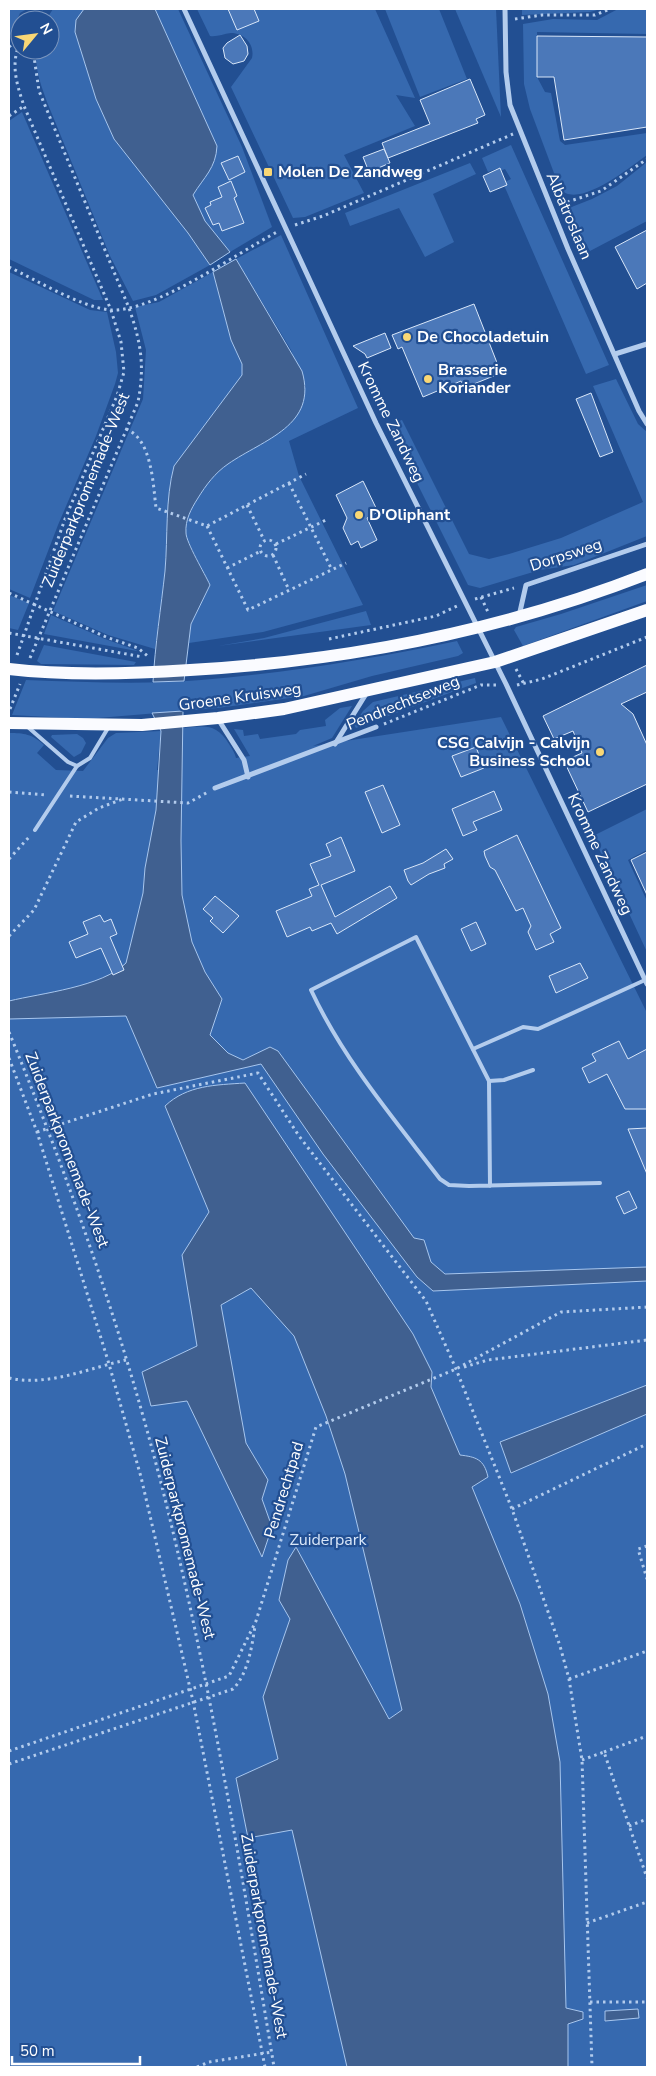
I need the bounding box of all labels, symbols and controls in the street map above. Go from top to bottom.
north arrow [10,10,60,60]
text: N [35,20,57,38]
place label: Molen De Zandweg [278,161,423,183]
marker: Molen De Zandweg [262,166,274,178]
street label: Albatroslaan [541,169,597,263]
place label: De Chocoladetuin [417,326,549,348]
marker: De Chocoladetuin [401,331,413,343]
street label: Kromme Zandweg [352,358,430,486]
place label: Brasserie Koriander [438,359,511,399]
marker: Brasserie Koriander [422,373,434,385]
street label: Zuiderparkpromemade-West [37,389,135,590]
place label: D'Oliphant [369,504,451,526]
marker: D'Oliphant [353,509,365,521]
street label: Dorpsweg [527,533,605,577]
street label: Pendrechtseweg [343,670,463,736]
street label: Groene Kruisweg [177,678,303,716]
place label: CSG Calvijn - Calvijn Business School [437,732,590,772]
marker: CSG Calvijn - Calvijn Business School [594,746,606,758]
street label: Kromme Zandweg [562,790,638,918]
street label: Zuiderparkpromemade-West [20,1049,115,1251]
street label: Zuiderparkpromemade-West [149,1435,221,1642]
street label: Pendrechtpad [259,1439,309,1541]
park label: Zuiderpark [289,1529,368,1551]
street label: Zuiderparkpromemade-West [235,1832,293,2041]
scale bar [12,2034,140,2066]
text: 50 m [20,2041,55,2061]

